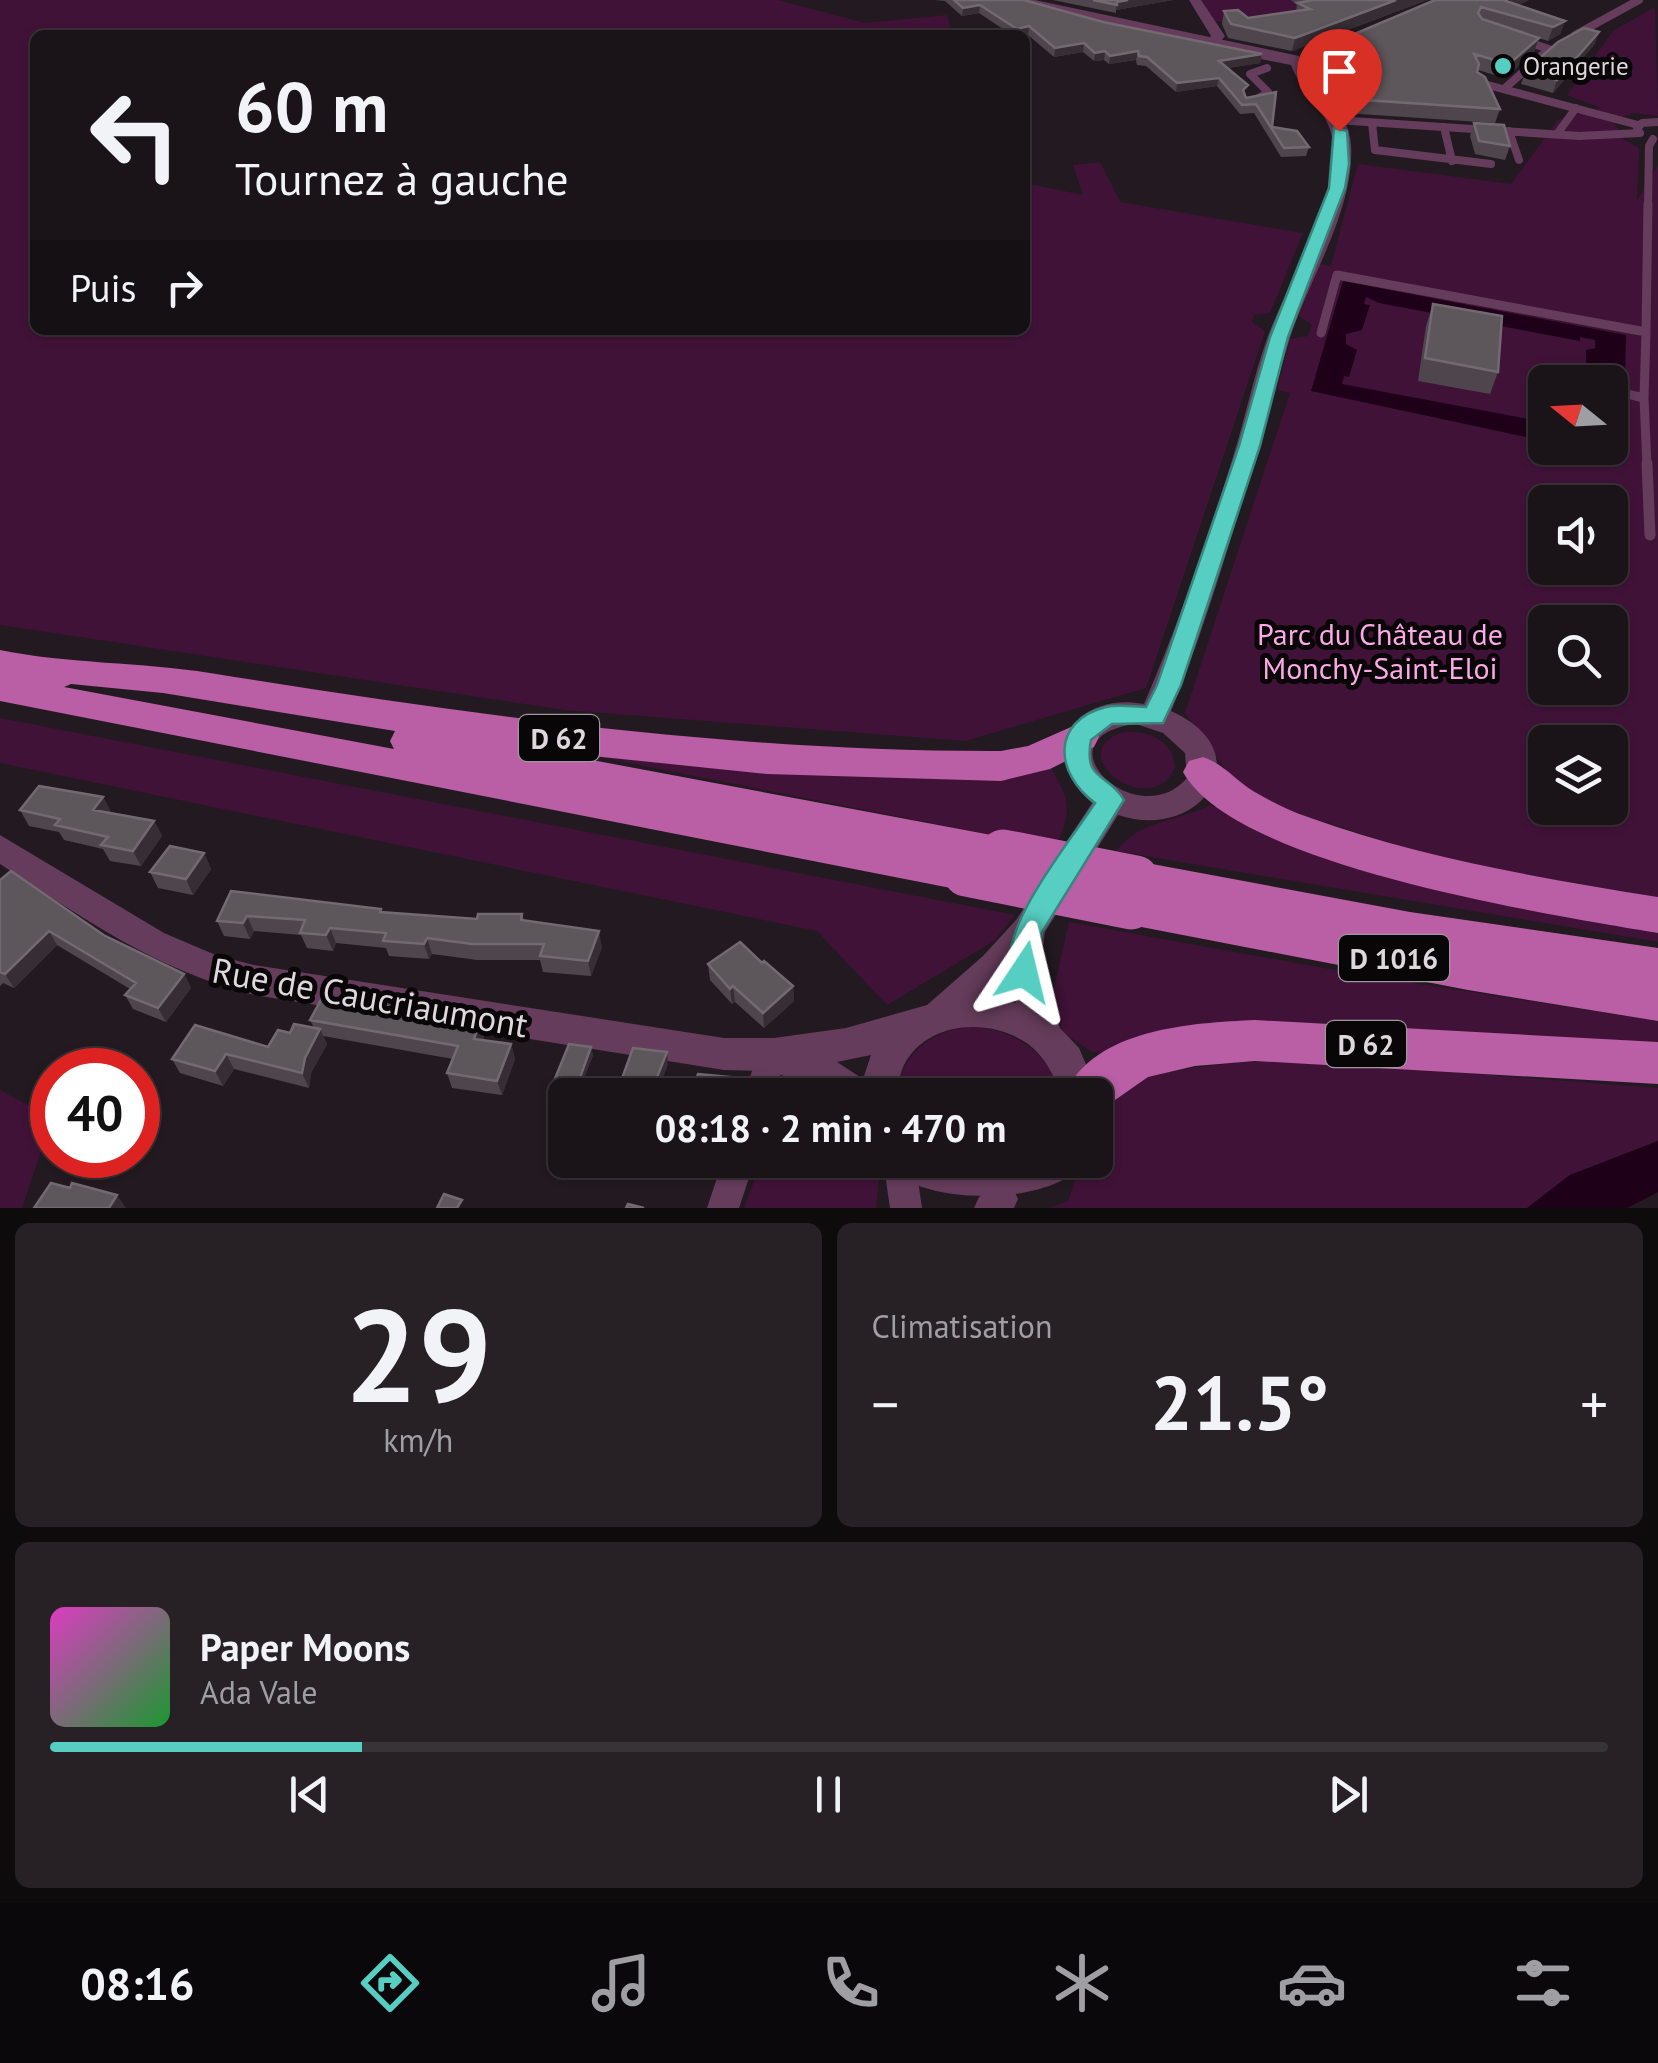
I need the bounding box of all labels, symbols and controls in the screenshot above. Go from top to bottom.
pin [1297,29,1382,132]
icon: arrive [1312,44,1367,99]
place label: Orangerie [1523,50,1629,82]
marker: Orangerie [1492,55,1514,77]
text: 60 m [235,61,388,151]
icon: left [70,70,200,200]
text: Tournez à gauche [235,149,569,207]
icon: right [157,260,212,315]
text: Puis [70,263,137,312]
north arrow [1528,365,1628,465]
map controls [1528,365,1628,825]
button: sound [1528,485,1628,585]
button: search [1528,605,1628,705]
park label: Parc du Château de Monchy-Saint-Eloi [1257,614,1503,687]
road number: D 62 [519,715,599,761]
button: layers [1528,725,1628,825]
position arrow [972,920,1076,1024]
road number: D 1016 [1339,935,1449,981]
street label: Rue de Caucriaumont [209,947,531,1047]
road number: D 62 [1326,1021,1406,1067]
speed limit sign: 40 [30,1048,160,1178]
text: 08:18 · 2 min · 470 m [655,1103,1006,1152]
text: 29 [345,1270,492,1438]
text: Climatisation [872,1305,1052,1347]
text: 21.5° [1150,1354,1329,1451]
text: − [872,1368,899,1439]
text: + [1580,1368,1608,1439]
text: km/h [383,1419,453,1461]
text: Paper Moons [200,1622,410,1671]
text: Ada Vale [200,1671,317,1713]
icon: previous [282,1767,337,1822]
icon: pause [801,1767,856,1822]
icon: next [1321,1767,1376,1822]
icon: directions [355,1948,425,2018]
icon: music [586,1948,656,2018]
icon: phone [816,1948,886,2018]
icon: climate [1047,1948,1117,2018]
icon: car [1277,1948,1347,2018]
icon: filters [1508,1948,1578,2018]
text: 08:16 [80,1954,194,2012]

